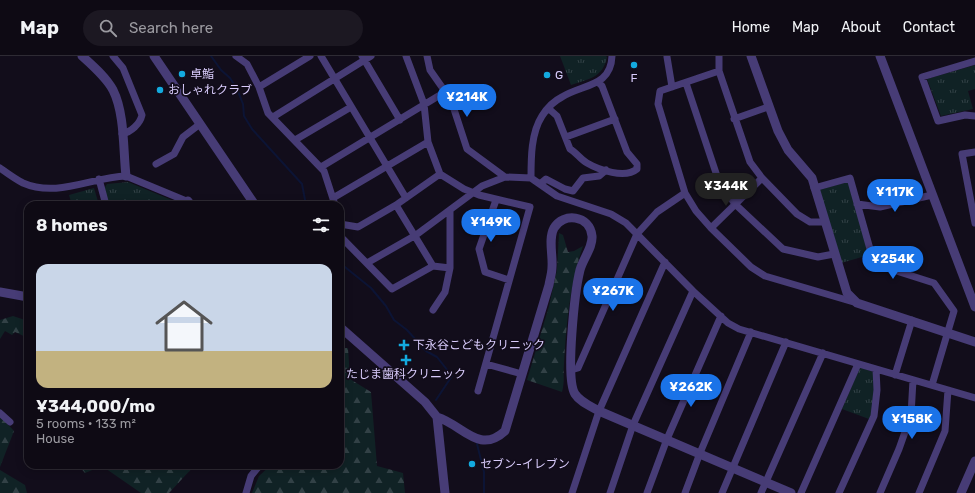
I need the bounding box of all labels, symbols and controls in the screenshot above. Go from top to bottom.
search box [83,10,363,46]
text: Map [20,16,59,39]
icon: search [97,17,119,39]
text: Search here [129,19,213,37]
text: Home [732,19,770,36]
text: Map [792,19,819,36]
text: About [841,19,881,36]
text: Contact [903,19,955,36]
marker: F [629,60,639,70]
place label: 卓鮨 [190,67,214,81]
place label: G [555,68,563,82]
marker: 卓鮨 [177,69,187,79]
marker: G [542,70,552,80]
place label: F [630,71,638,85]
place label: おしゃれクラブ [168,83,252,97]
pin: ¥214K [439,84,495,118]
marker: おしゃれクラブ [155,85,165,95]
text: ¥214K [446,89,488,104]
pin: ¥344K [698,173,754,207]
text: ¥344K [704,178,748,193]
pin: ¥117K [867,179,923,213]
text: ¥117K [876,184,914,199]
pin: ¥149K [463,209,519,243]
icon: filters [310,214,332,236]
text: ¥149K [470,214,512,229]
text: 8 homes [36,215,108,235]
pin: ¥254K [865,246,921,280]
text: ¥254K [871,251,915,266]
pin: ¥267K [585,278,641,312]
text: ¥267K [592,283,634,298]
icon: home [148,290,220,362]
place label: 下永谷こどもクリニック [413,338,545,352]
marker: 下永谷こどもクリニック [398,339,410,351]
marker: たじま歯科クリニック [400,354,412,366]
place label: たじま歯科クリニック [346,367,466,381]
pin: ¥262K [663,374,719,408]
text: ¥262K [670,379,712,394]
text: ¥344,000/mo [36,396,155,416]
pin: ¥158K [884,406,940,440]
text: ¥158K [891,411,933,426]
text: 5 rooms · 133 m² [36,416,136,431]
text: House [36,431,74,446]
place label: セブン-イレブン [480,457,570,471]
marker: セブン-イレブン [467,459,477,469]

